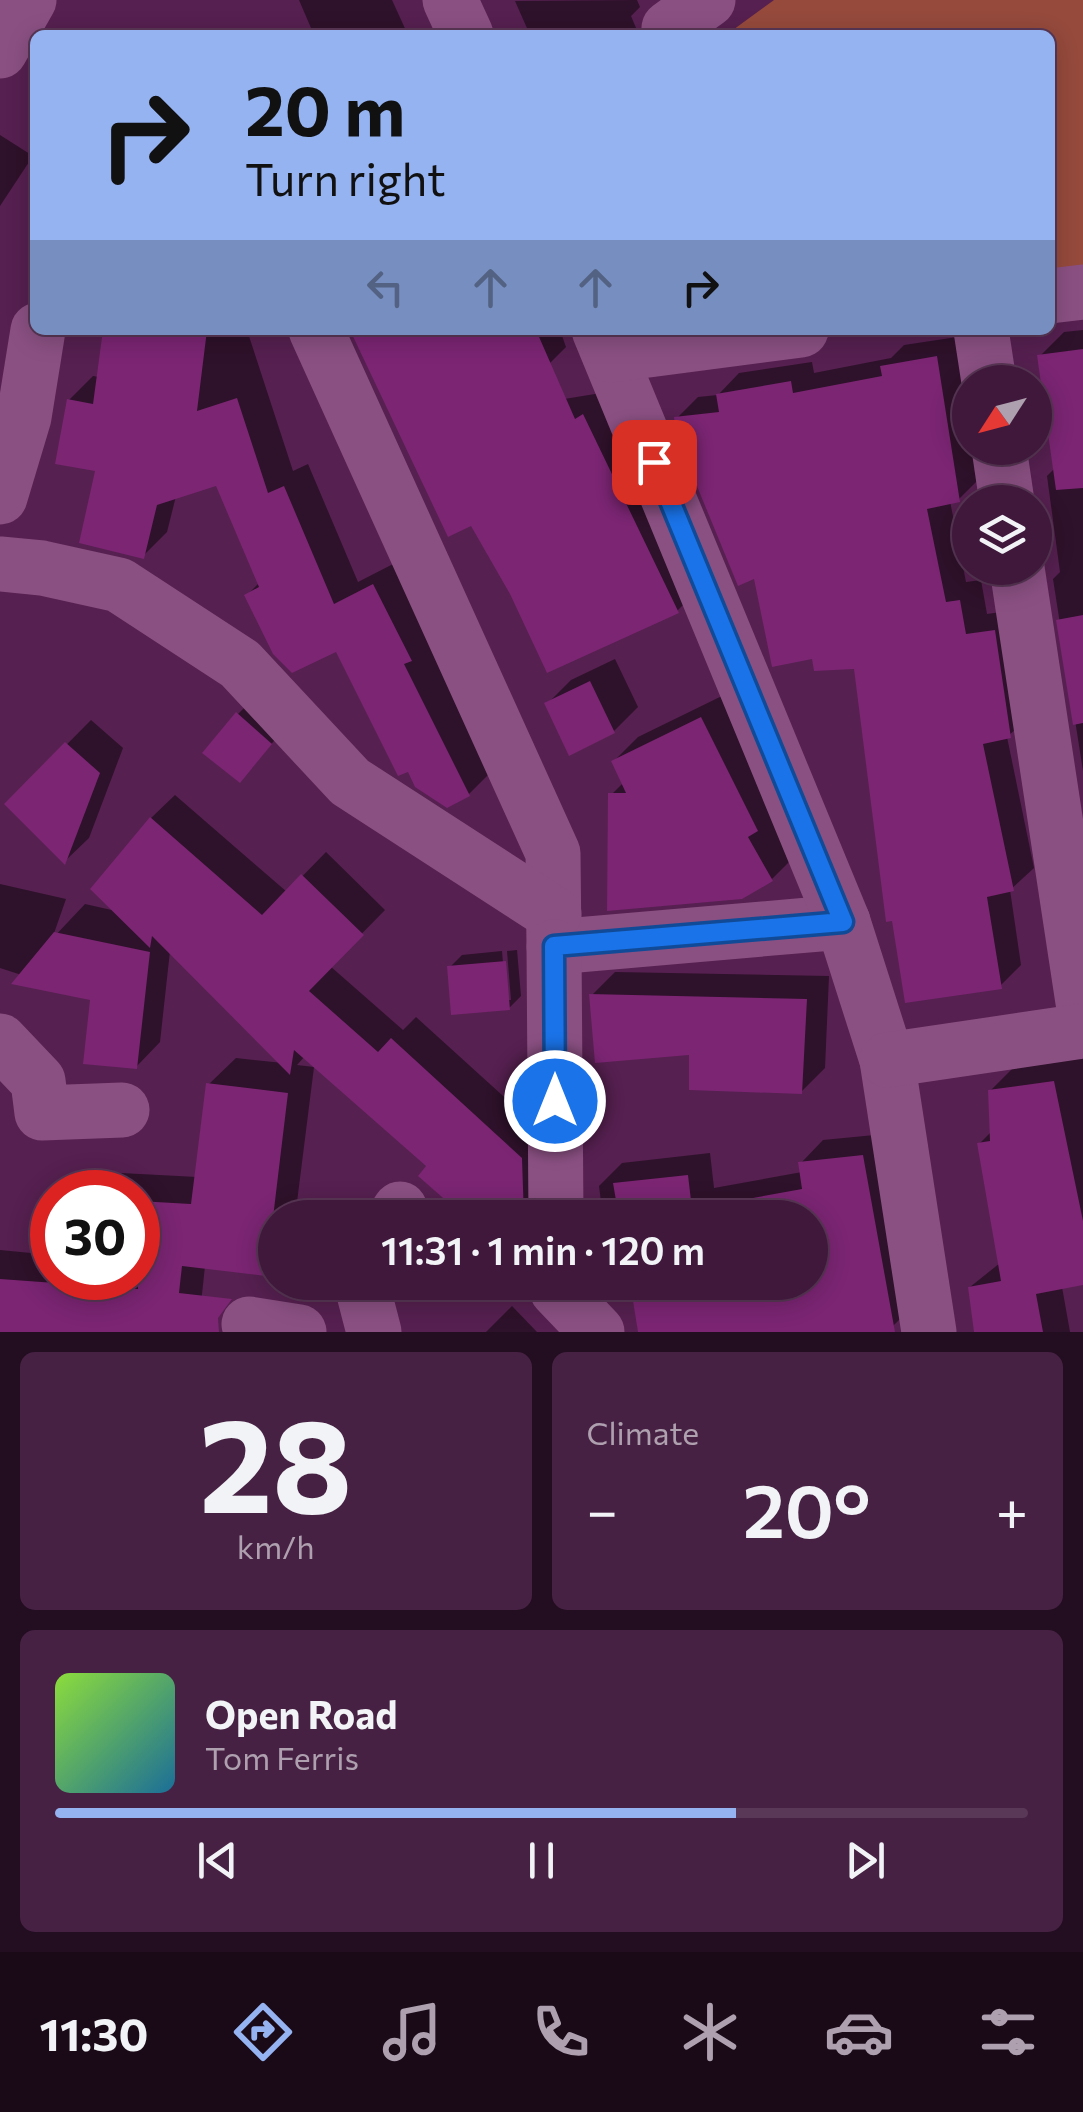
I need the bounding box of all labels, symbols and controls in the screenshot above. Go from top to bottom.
text: 20 m [245,65,405,150]
icon: right [80,70,210,200]
text: Turn right [245,150,446,205]
icon: left [358,260,413,315]
icon: ahead [463,260,518,315]
icon: ahead [568,260,623,315]
icon: right [673,260,728,315]
north arrow [952,365,1052,465]
map controls [952,365,1052,585]
pin [612,420,697,505]
icon: arrive [627,435,682,490]
button: layers [952,485,1052,585]
position arrow [503,1049,607,1153]
speed limit sign: 30 [30,1170,160,1300]
text: 11:31 · 1 min · 120 m [381,1226,705,1273]
text: 28 [199,1381,353,1540]
text: Climate [587,1412,699,1452]
text: 20° [743,1462,871,1553]
text: − [587,1475,618,1542]
text: + [996,1475,1028,1542]
text: km/h [237,1526,315,1566]
text: Open Road [205,1690,398,1737]
text: Tom Ferris [205,1737,359,1777]
icon: previous [190,1833,245,1888]
icon: pause [514,1833,569,1888]
icon: next [838,1833,893,1888]
icon: directions [228,1997,298,2067]
icon: music [377,1997,447,2067]
icon: phone [526,1997,596,2067]
icon: climate [675,1997,745,2067]
icon: car [824,1997,894,2067]
icon: filters [973,1997,1043,2067]
text: 11:30 [40,2005,148,2060]

